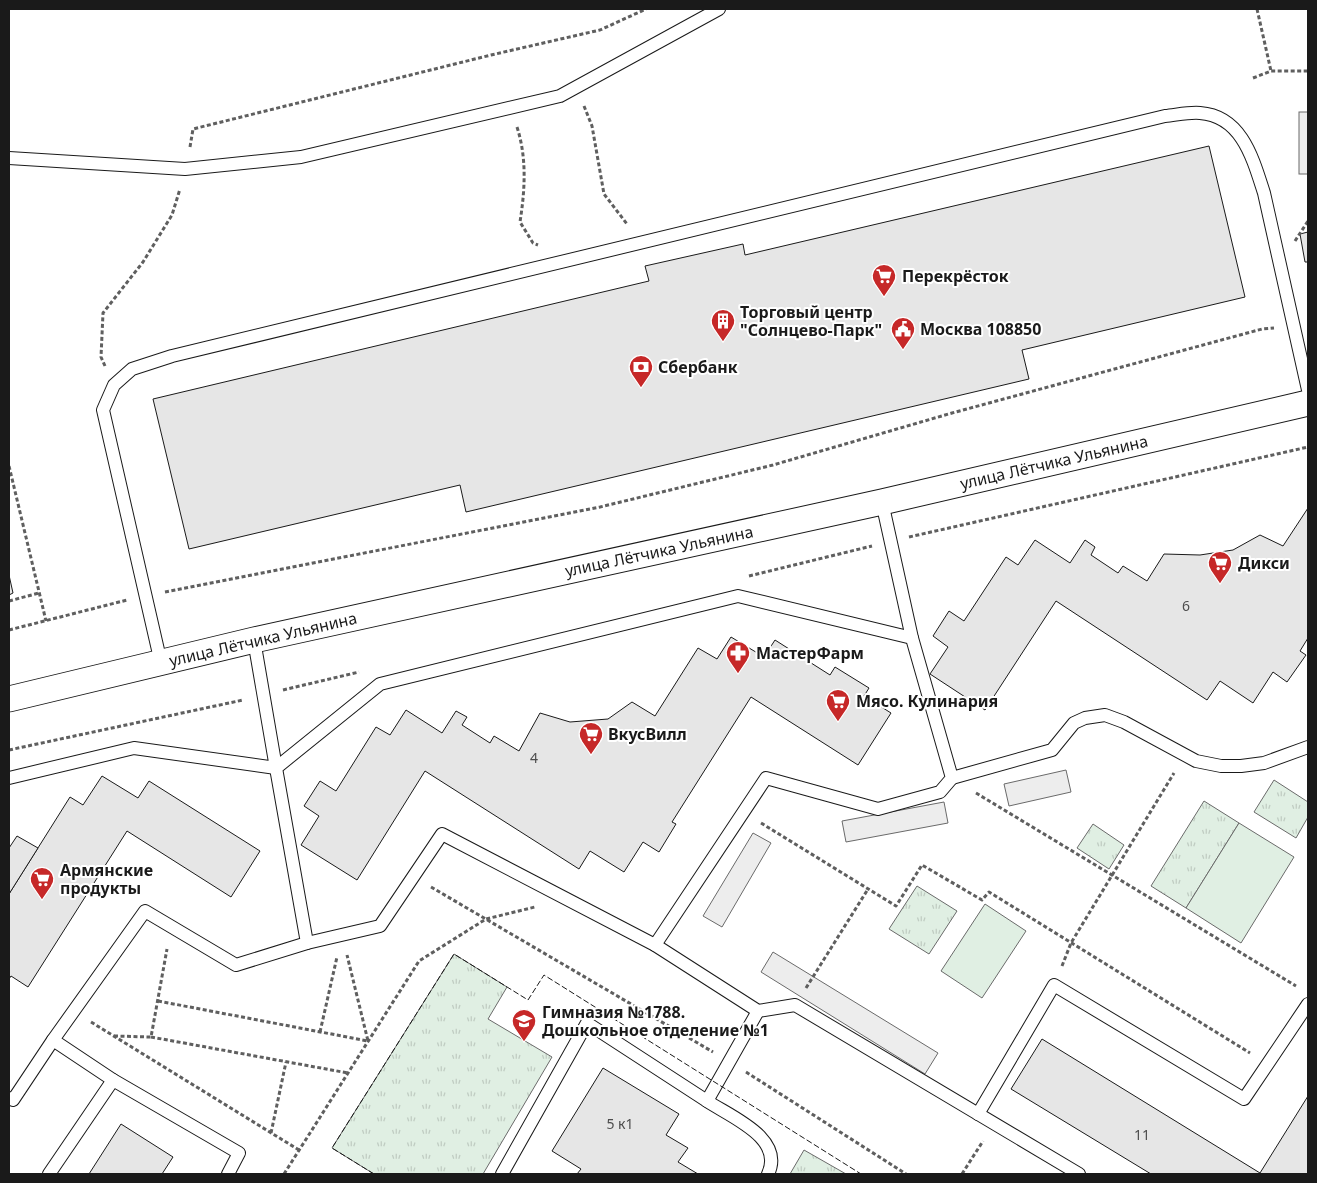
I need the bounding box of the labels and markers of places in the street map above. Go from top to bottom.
supermarket icon: Перекрёсток [871,263,897,297]
place label: Перекрёсток [902,265,1009,287]
place label: Торговый центр "Солнцево-Парк" [740,301,882,341]
building icon: Торговый центр "Солнцево-Парк" [710,308,736,342]
public building icon: Москва 108850 [890,316,916,350]
place label: Москва 108850 [920,318,1041,340]
bank icon: Сбербанк [628,354,654,388]
place label: Сбербанк [658,356,738,378]
supermarket icon: Дикси [1207,550,1233,584]
place label: Дикси [1238,552,1290,574]
pharmacy icon: МастерФарм [725,640,751,674]
place label: МастерФарм [756,642,864,664]
supermarket icon: Мясо. Кулинария [825,688,851,722]
place label: Мясо. Кулинария [856,690,998,712]
supermarket icon: ВкусВилл [578,721,604,755]
place label: ВкусВилл [608,723,687,745]
place label: Армянские продукты [60,859,153,899]
supermarket icon: Армянские продукты [29,866,55,900]
place label: Гимназия №1788. Дошкольное отделение №1 [542,1001,769,1041]
school or university icon: Гимназия №1788. Дошкольное отделение №1 [511,1008,537,1042]

